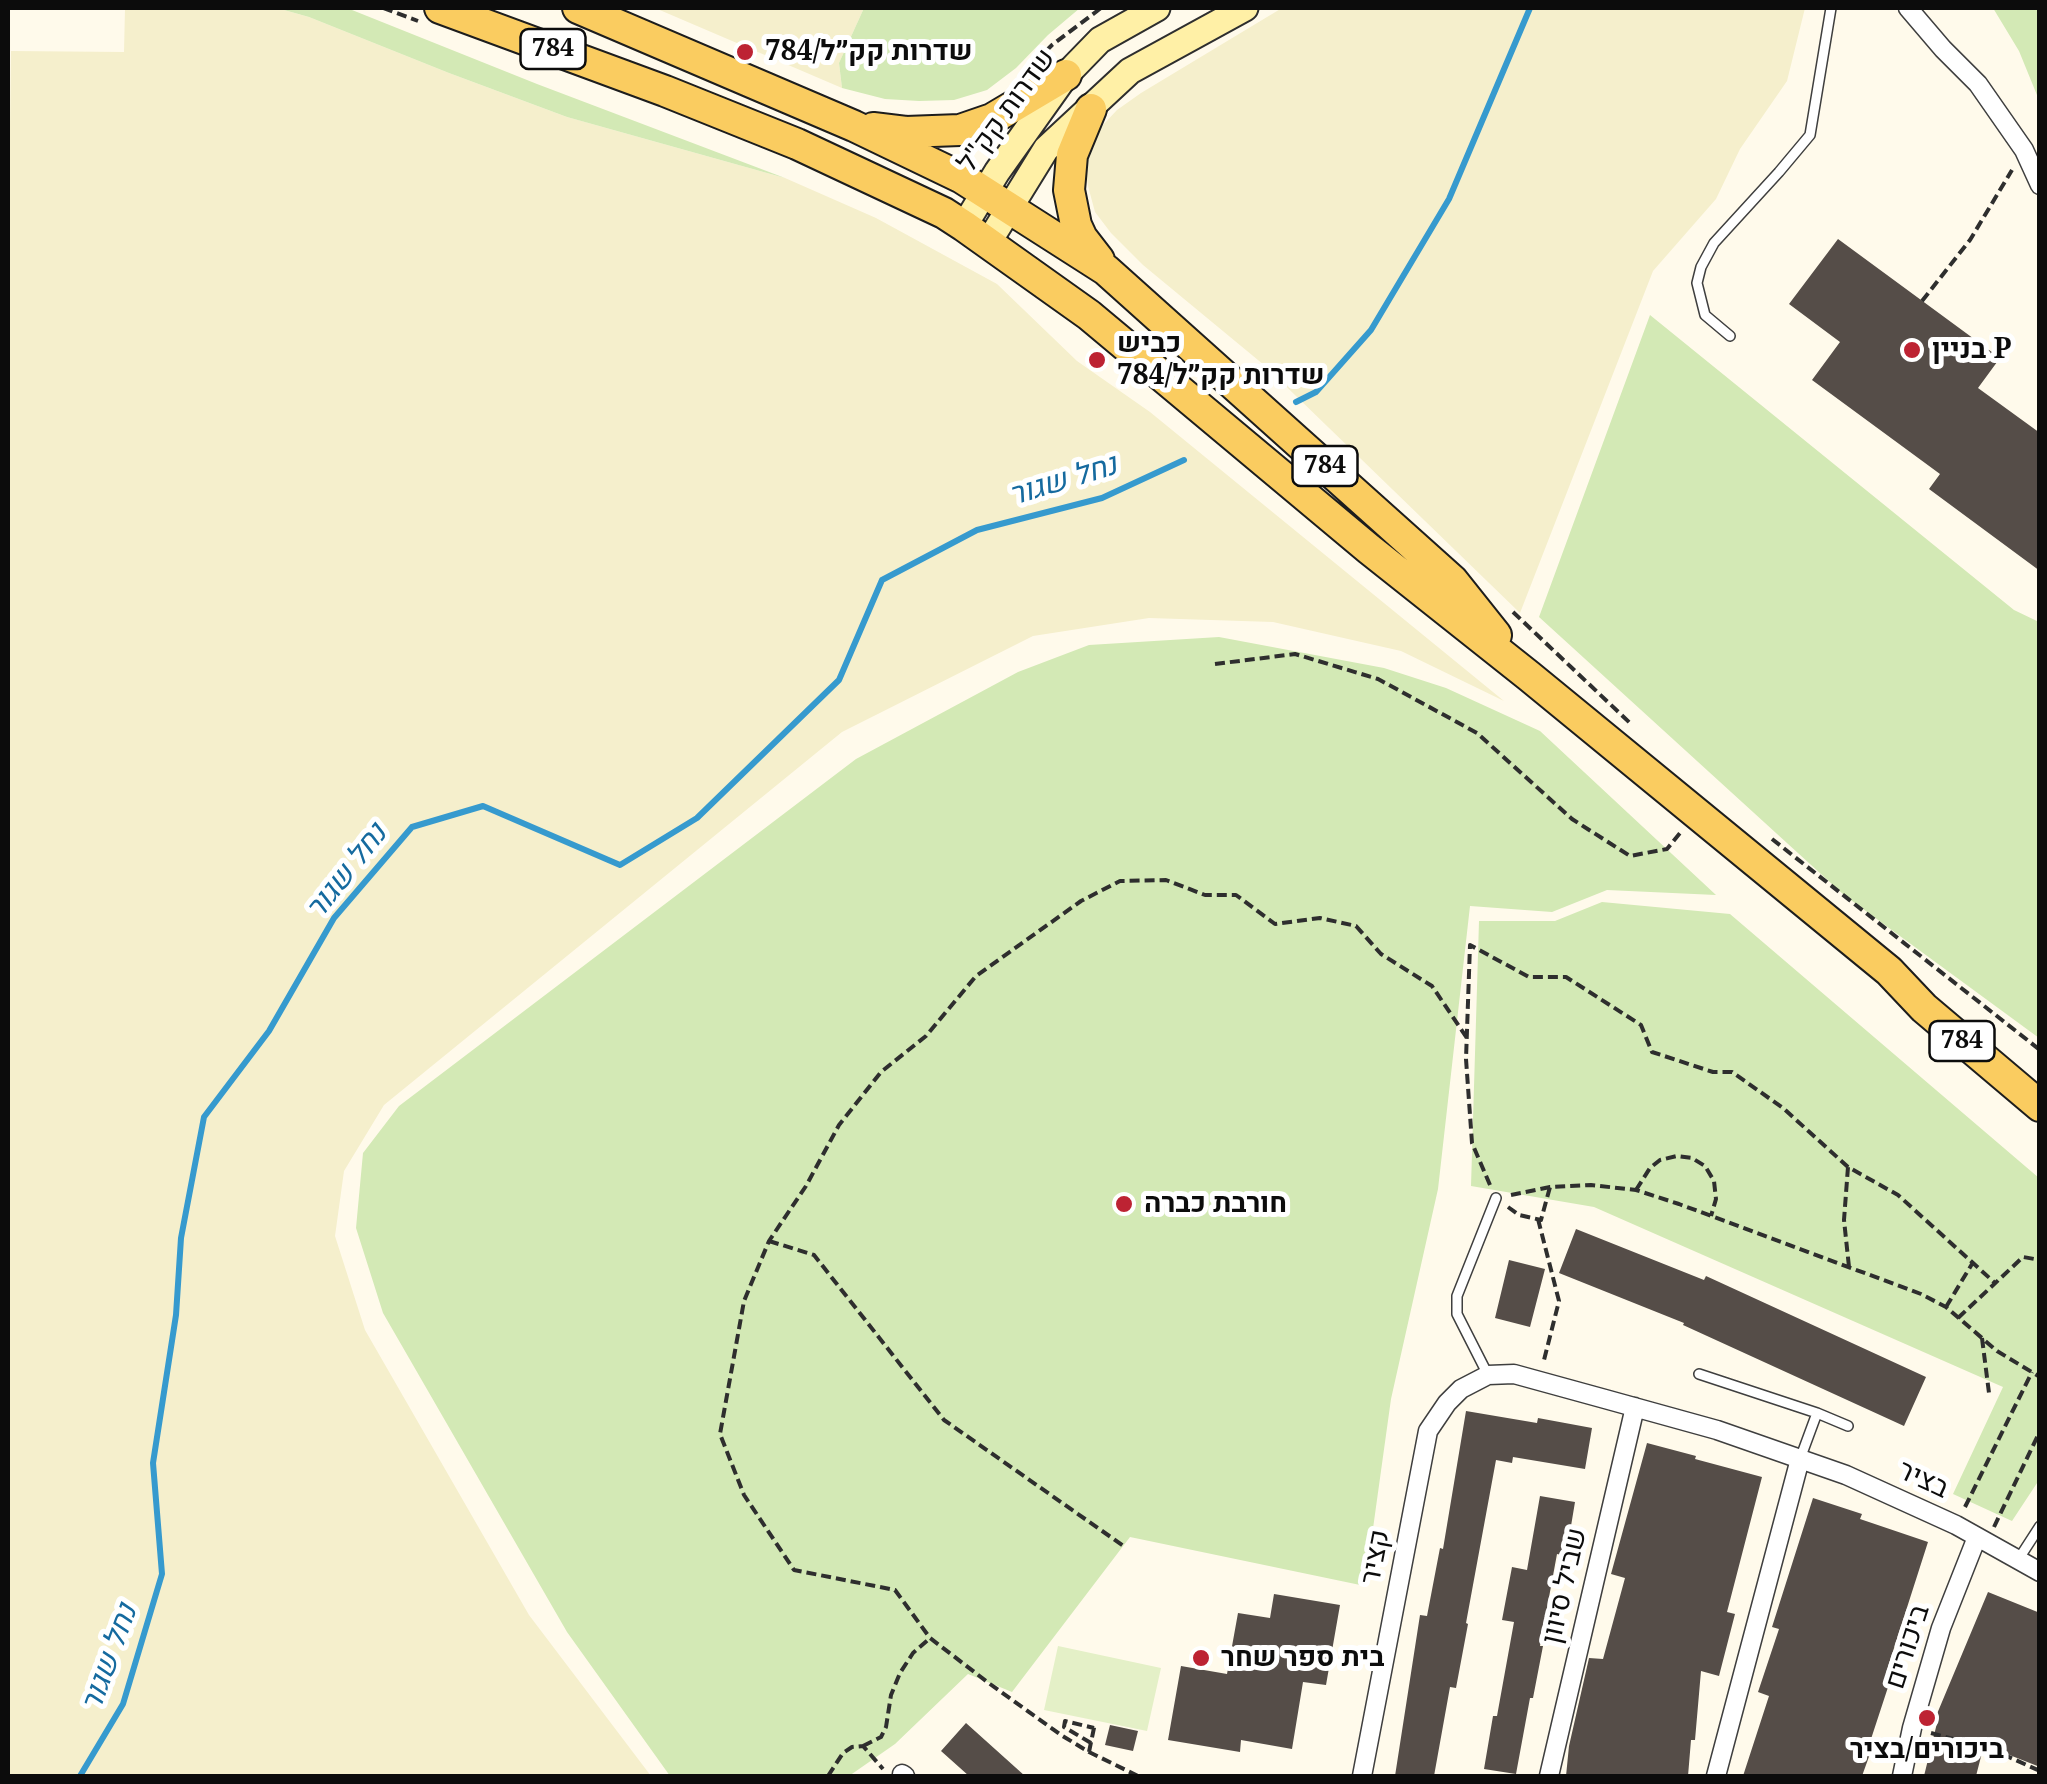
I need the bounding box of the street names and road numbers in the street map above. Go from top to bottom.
road number: 784 [520,29,586,69]
street label: שדרות קק"ל [951,43,1063,179]
road number: 784 [1292,446,1358,486]
road number: 784 [1930,1021,1994,1061]
street label: בציר [1892,1454,1954,1506]
street label: שביל סיוון [1535,1525,1595,1647]
street label: קציר [1354,1527,1398,1587]
street label: ביכורים [1879,1601,1937,1693]

